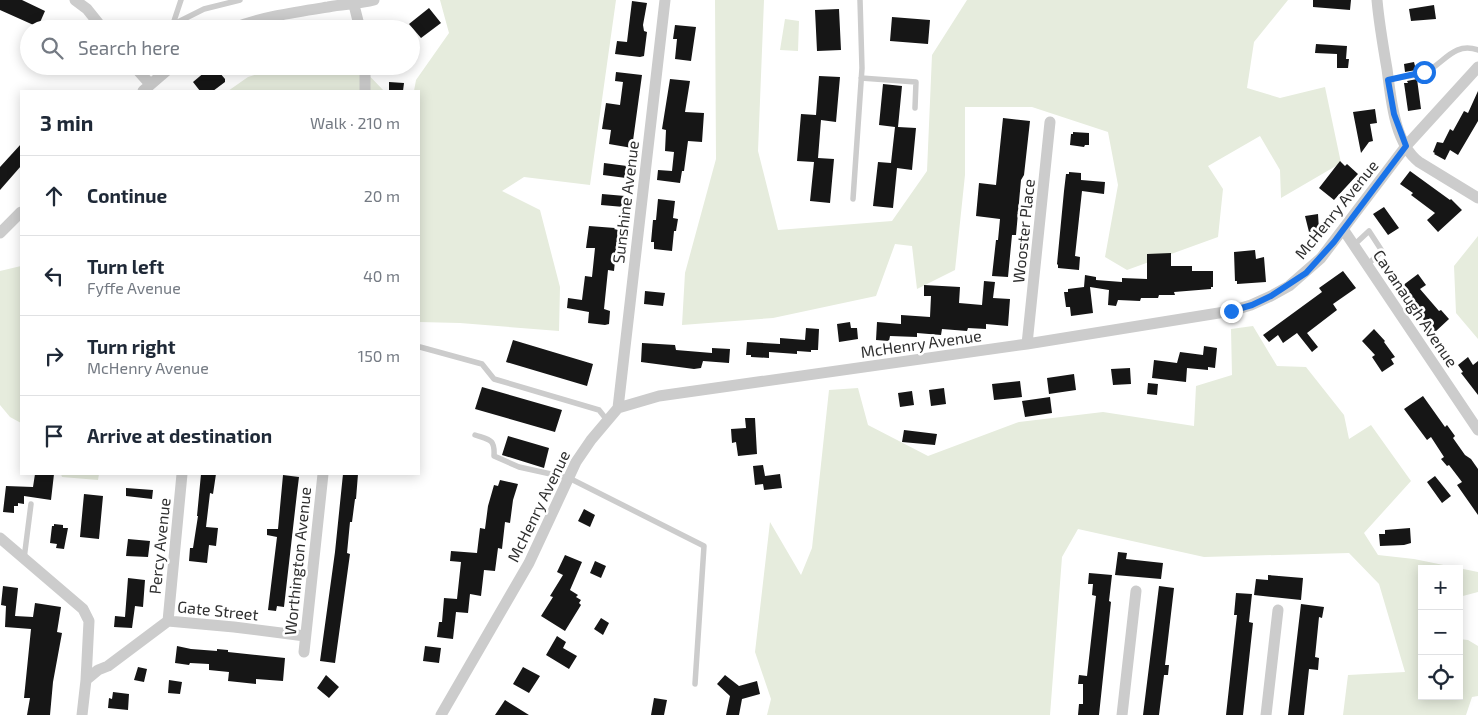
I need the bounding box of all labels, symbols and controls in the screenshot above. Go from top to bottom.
search box [20,20,420,75]
icon: search [38,34,66,62]
text: Search here [78,36,180,59]
route start [1413,61,1436,84]
text: 3 min [40,110,93,135]
text: Walk · 210 m [310,113,400,132]
street label: Sunshine Avenue [608,140,642,264]
street label: McHenry Avenue [1290,156,1382,262]
street label: Wooster Place [1008,178,1038,284]
icon: ahead [40,182,68,210]
text: Continue [87,184,167,207]
text: 20 m [364,186,400,205]
street label: Cavanaugh Avenue [1370,246,1462,370]
text: Turn left [87,255,164,278]
icon: left [40,262,68,290]
text: 40 m [363,266,400,285]
text: Fyffe Avenue [87,278,181,297]
route end [1220,300,1243,323]
street label: McHenry Avenue [859,325,983,361]
text: Turn right [87,335,175,358]
icon: right [40,342,68,370]
text: 150 m [358,346,400,365]
text: McHenry Avenue [87,358,209,377]
icon: arrive [40,422,68,450]
text: Arrive at destination [87,424,272,447]
street label: McHenry Avenue [503,447,573,565]
street label: Worthington Avenue [280,486,314,636]
street label: Percy Avenue [144,497,174,595]
map controls [1418,565,1463,700]
button: + [1418,565,1463,610]
street label: Gate Street [176,596,260,624]
button: − [1418,610,1463,655]
button: locate [1418,655,1463,700]

